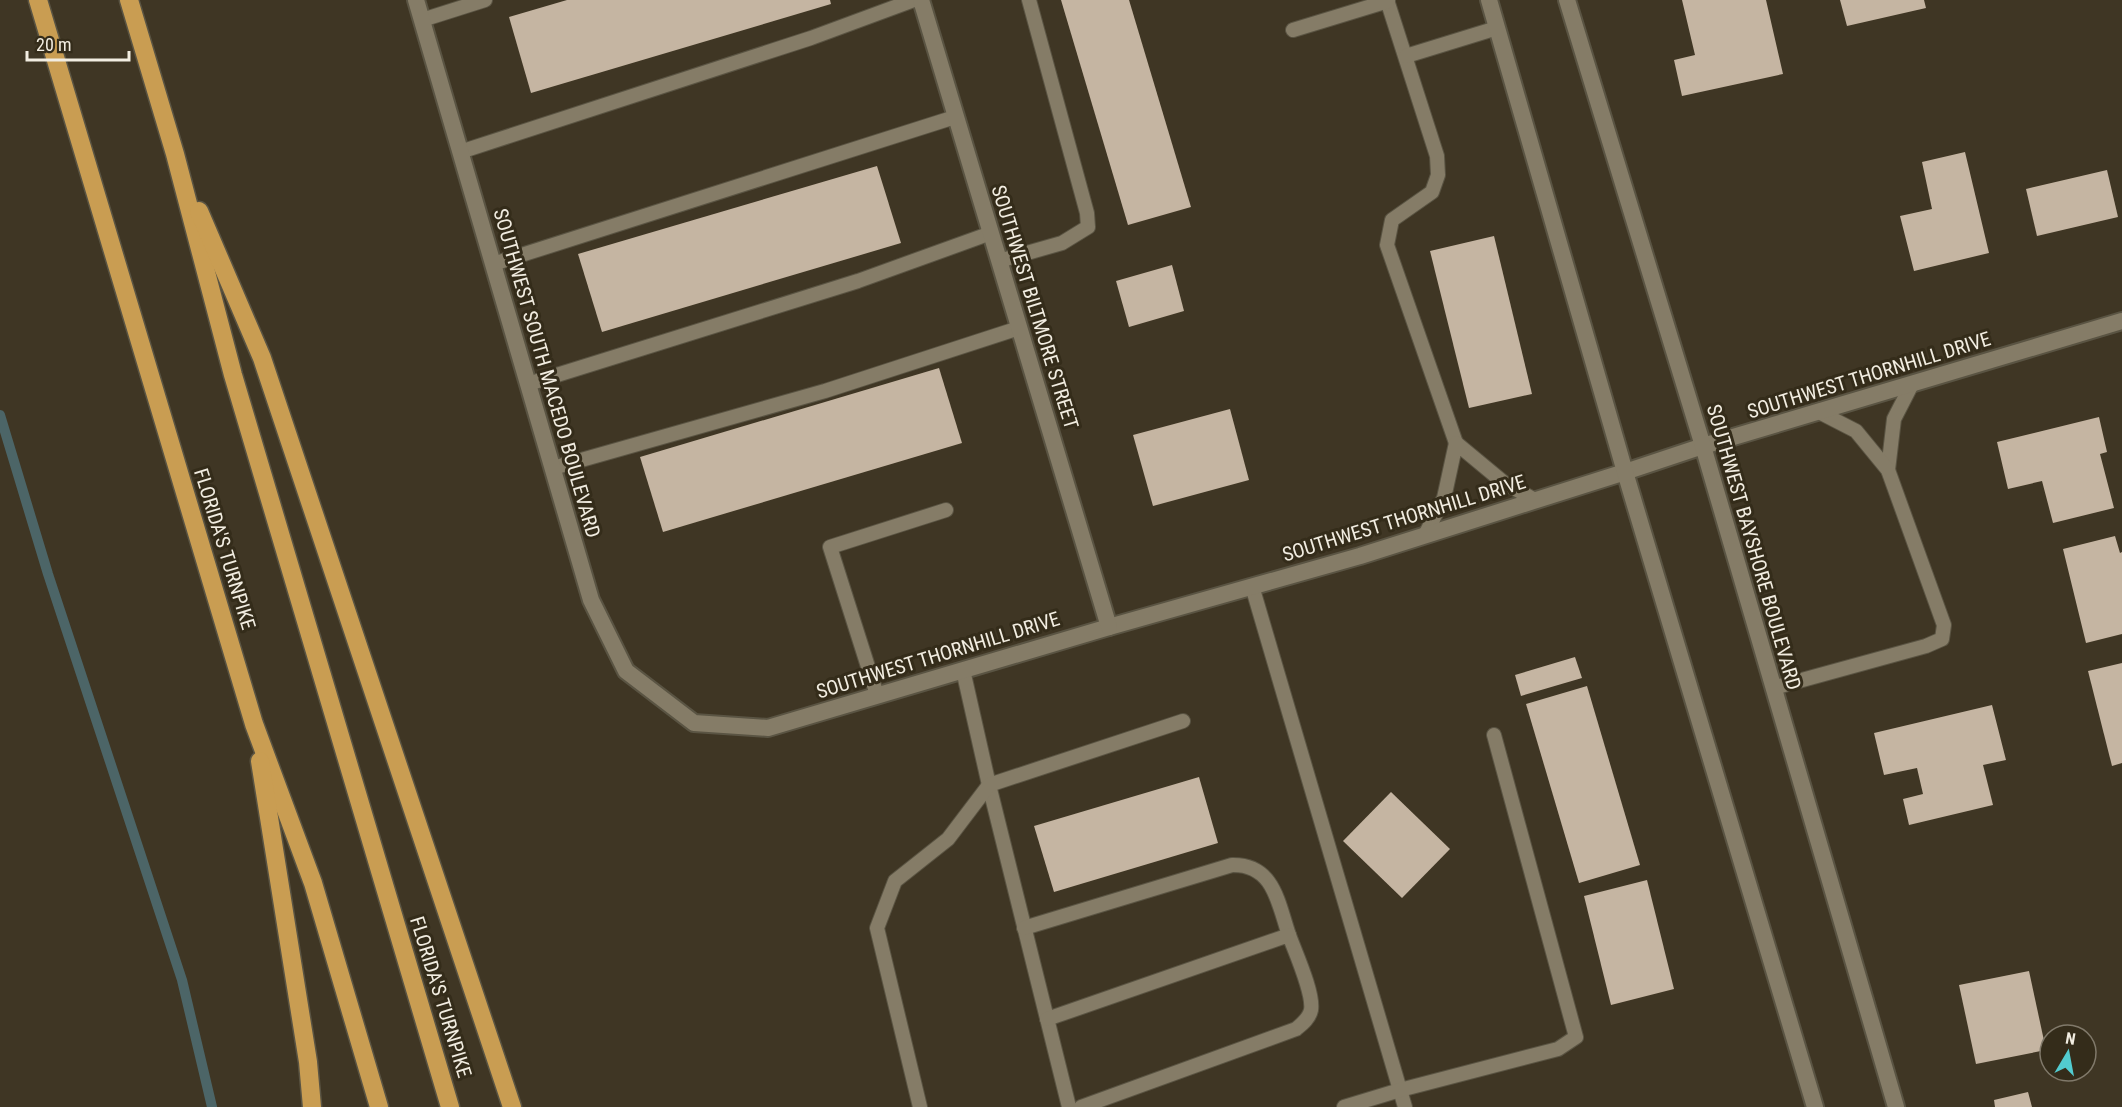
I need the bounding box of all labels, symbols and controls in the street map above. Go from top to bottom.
scale bar [27,24,129,62]
text: 20 m [36,34,71,55]
street label: SOUTHWEST BILTMORE STREET [986,182,1084,432]
street label: SOUTHWEST SOUTH MACEDO BOULEVARD [488,206,606,540]
street label: SOUTHWEST THORNHILL DRIVE [1744,326,1994,423]
street label: SOUTHWEST BAYSHORE BOULEVARD [1702,401,1806,693]
street label: FLORIDA'S TURNPIKE [189,465,261,633]
street label: SOUTHWEST THORNHILL DRIVE [1279,469,1529,566]
street label: SOUTHWEST THORNHILL DRIVE [813,606,1063,703]
street label: FLORIDA'S TURNPIKE [405,913,477,1081]
north arrow [2038,1023,2098,1083]
text: N [2064,1029,2077,1049]

